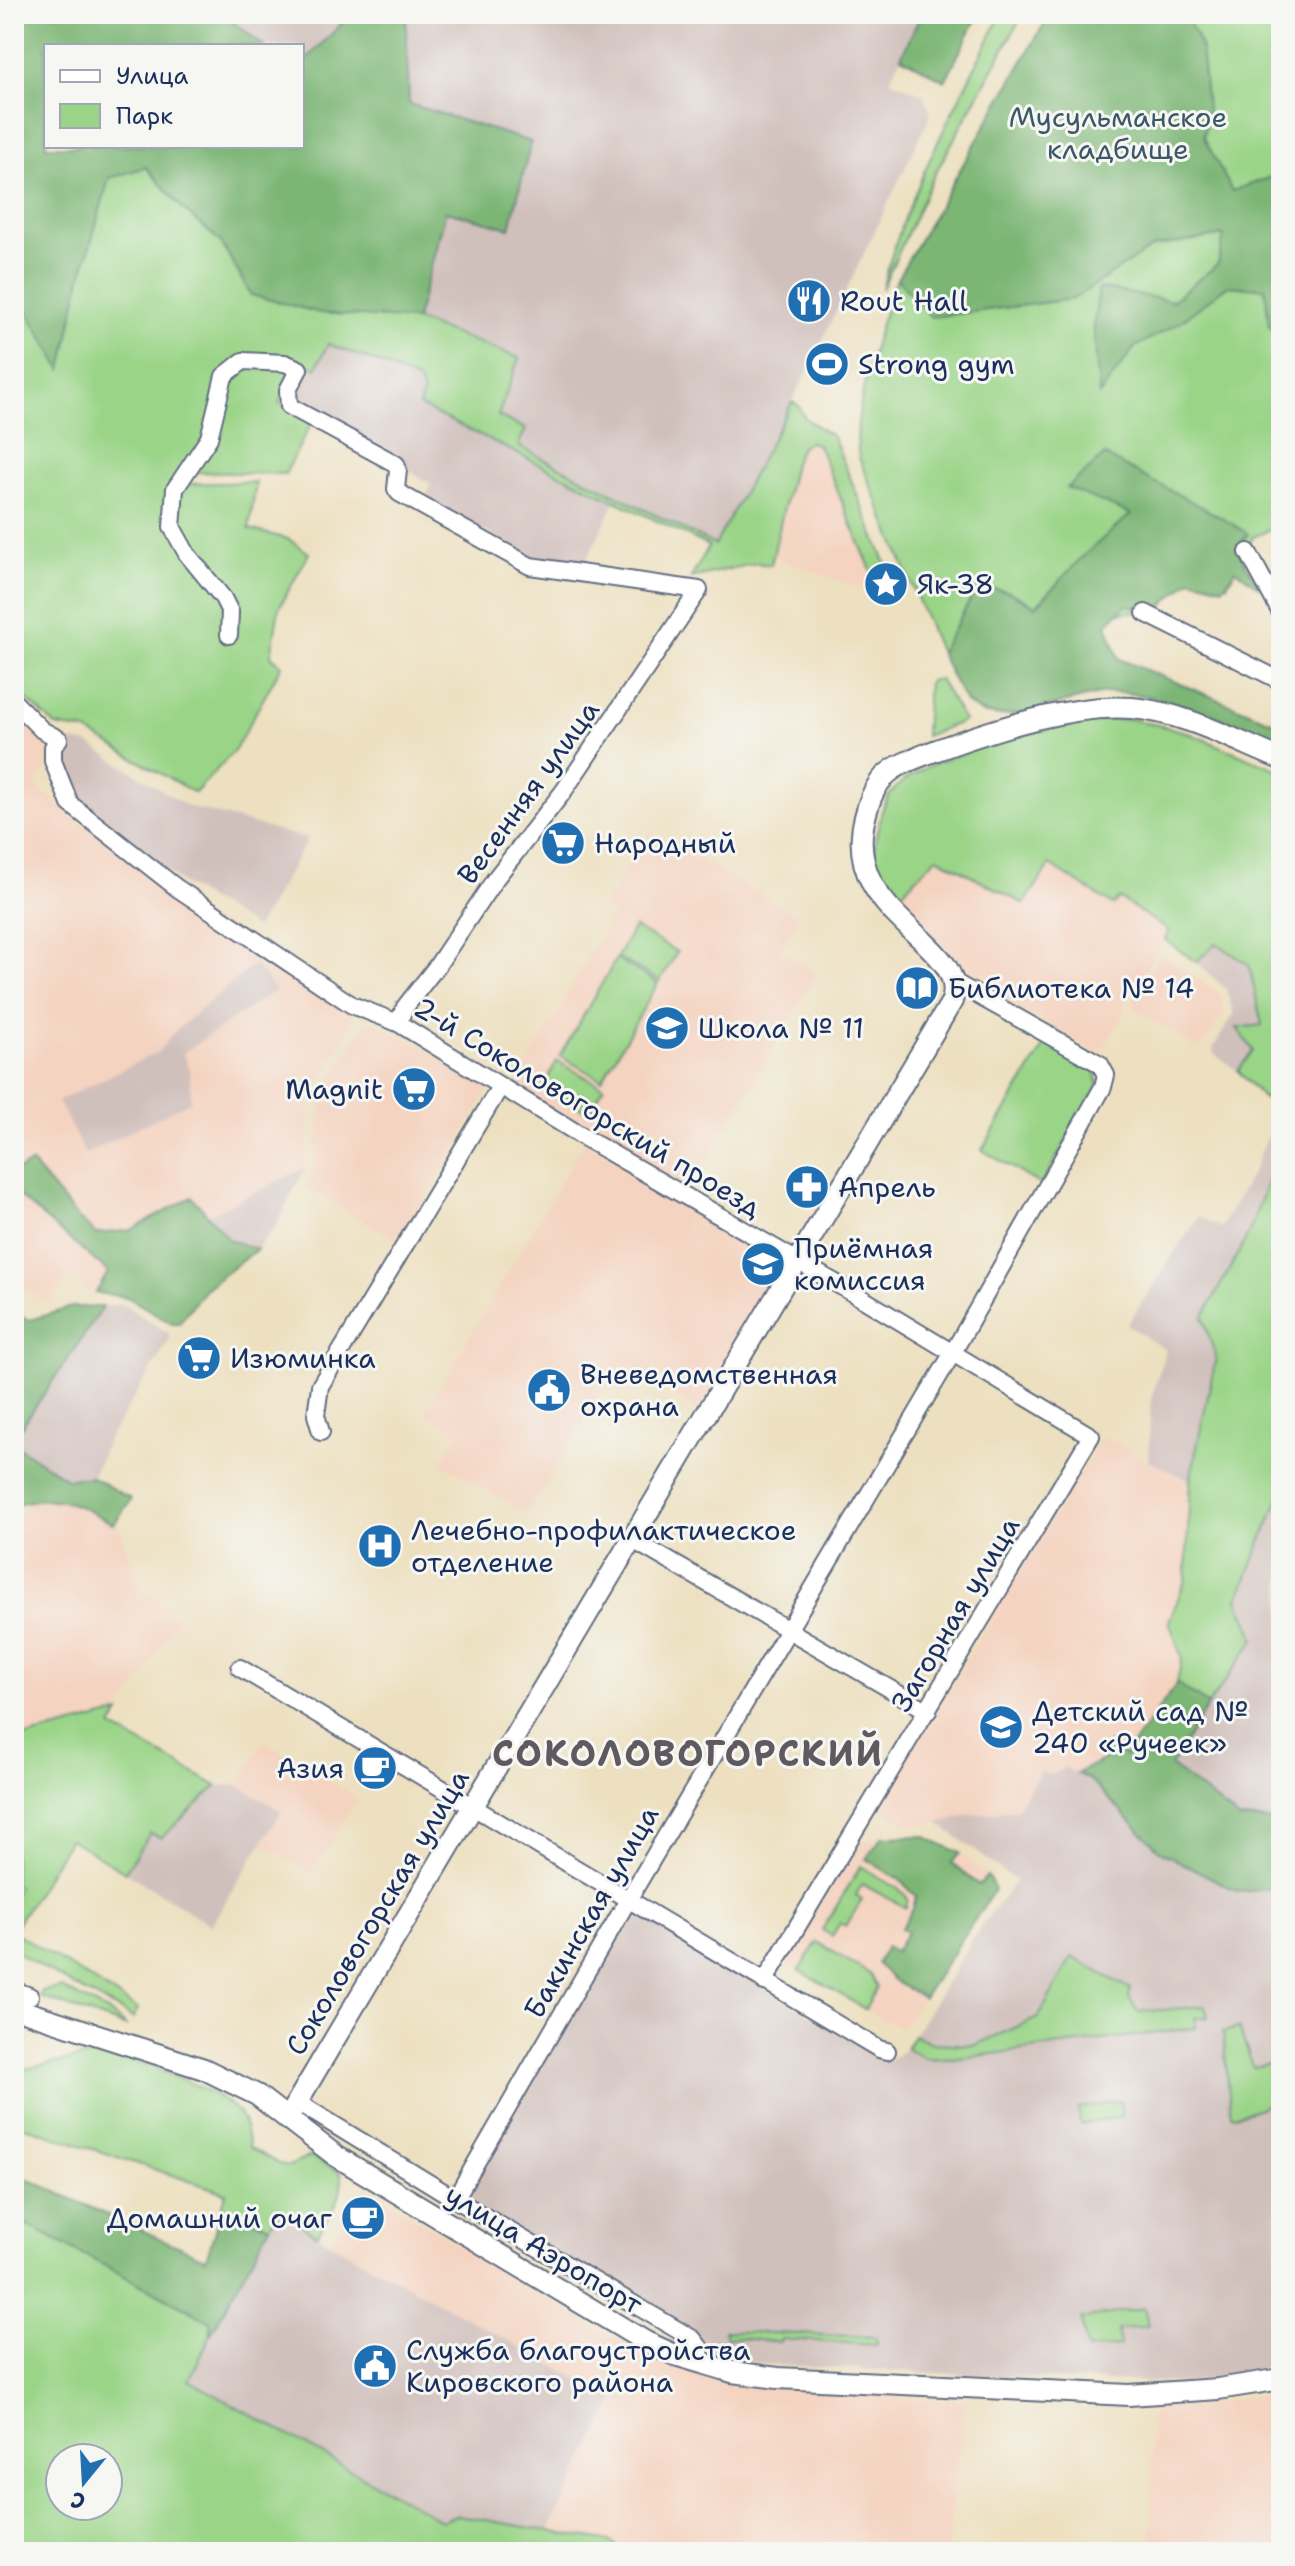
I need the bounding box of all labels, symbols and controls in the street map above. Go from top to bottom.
legend [44,44,304,148]
text: Улица [116,60,189,92]
park label: Мусульманское кладбище [1009,98,1227,168]
text: Парк [116,100,173,132]
restaurant icon: Rout Hall [785,277,833,325]
place label: Rout Hall [840,282,968,320]
sports icon: Strong gym [803,340,851,388]
place label: Strong gym [858,345,1015,383]
place icon: Як-38 [862,560,910,608]
place label: Як-38 [917,565,994,603]
street label: Весенняя улица [448,692,608,892]
supermarket icon: Народный [539,819,587,867]
place label: Народный [594,824,736,862]
library icon: Библиотека № 14 [893,964,941,1012]
place label: Библиотека № 14 [948,969,1194,1007]
street label: 2-й Соколовогорский проезд [407,988,769,1226]
school or university icon: Школа № 11 [643,1004,691,1052]
place label: Школа № 11 [698,1009,864,1047]
supermarket icon: Magnit [390,1065,438,1113]
place label: Magnit [285,1070,383,1108]
pharmacy icon: Апрель [783,1163,831,1211]
place label: Апрель [838,1168,936,1206]
place label: Приёмная комиссия [794,1229,933,1299]
school or university icon: Приёмная комиссия [739,1240,787,1288]
supermarket icon: Изюминка [175,1334,223,1382]
place label: Изюминка [230,1339,376,1377]
place label: Вневедомственная охрана [580,1355,838,1425]
public building icon: Вневедомственная охрана [525,1366,573,1414]
street label: Загорная улица [882,1509,1028,1719]
place label: Лечебно-профилактическое отделение [411,1511,797,1581]
hospital icon: Лечебно-профилактическое отделение [356,1522,404,1570]
place label: Детский сад № 240 «Ручеек» [1032,1692,1248,1762]
school or university icon: Детский сад № 240 «Ручеек» [977,1703,1025,1751]
district label: СОКОЛОВОГОРСКИЙ [492,1729,884,1778]
cafe icon: Азия [351,1744,399,1792]
place label: Азия [277,1749,344,1787]
street label: Соколовогорская улица [276,1762,478,2062]
street label: Бакинская улица [515,1799,667,2025]
street label: улица Аэропорт [438,2175,650,2323]
cafe icon: Домашний очаг [339,2194,387,2242]
place label: Домашний очаг [107,2199,333,2237]
place label: Служба благоустройства Кировского района [406,2331,750,2401]
public building icon: Служба благоустройства Кировского района [351,2342,399,2390]
north arrow [44,2442,124,2522]
text: С [67,2485,89,2516]

